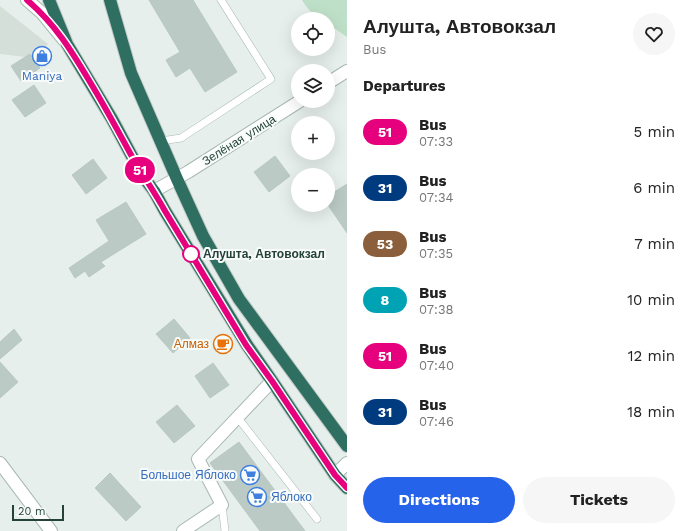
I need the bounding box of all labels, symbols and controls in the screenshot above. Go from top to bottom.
map controls [291,12,335,212]
button: locate [291,12,335,56]
button: heart [633,13,675,55]
text: Алушта, Автовокзал [363,15,556,38]
text: Bus [363,42,386,57]
shop icon: Maniya [31,45,53,67]
button: layers [291,64,335,108]
place label: Maniya [22,69,62,83]
text: Departures [363,77,446,95]
street label: Зелёная улица [200,112,279,168]
button: + [291,116,335,160]
text: Bus [419,116,447,134]
text: 5 min [634,123,675,141]
text: 51 [378,124,392,140]
text: 07:33 [419,134,453,149]
line badge: 51 [122,157,158,183]
text: 51 [133,162,147,178]
button: − [291,168,335,212]
text: Bus [419,172,447,190]
text: 6 min [633,179,675,197]
text: 31 [378,180,392,196]
text: 07:34 [419,190,454,205]
text: Bus [419,228,447,246]
text: 7 min [634,235,675,253]
text: 53 [377,236,393,252]
marker: Алушта, Автовокзал [182,245,200,263]
text: 07:35 [419,246,453,261]
place label: Алушта, Автовокзал [203,247,325,261]
text: Bus [419,284,447,302]
text: 10 min [627,291,675,309]
text: 8 [381,292,389,308]
text: 07:38 [419,302,454,317]
cafe icon: Алмаз [212,333,234,355]
place label: Алмаз [174,337,209,351]
text: Bus [419,340,447,358]
text: 12 min [628,347,675,365]
text: 51 [378,348,392,364]
text: 07:40 [419,358,454,373]
text: Bus [419,396,447,414]
text: 18 min [627,403,675,421]
text: 31 [378,404,392,420]
text: 07:46 [419,414,454,429]
supermarket icon: Большое Яблоко [239,464,261,486]
place label: Большое Яблоко [141,468,236,482]
button: Directions [363,477,515,523]
button: Tickets [523,477,675,523]
supermarket icon: Яблоко [246,486,268,508]
place label: Яблоко [271,490,312,504]
scale bar [12,503,64,522]
text: 20 m [18,505,46,518]

